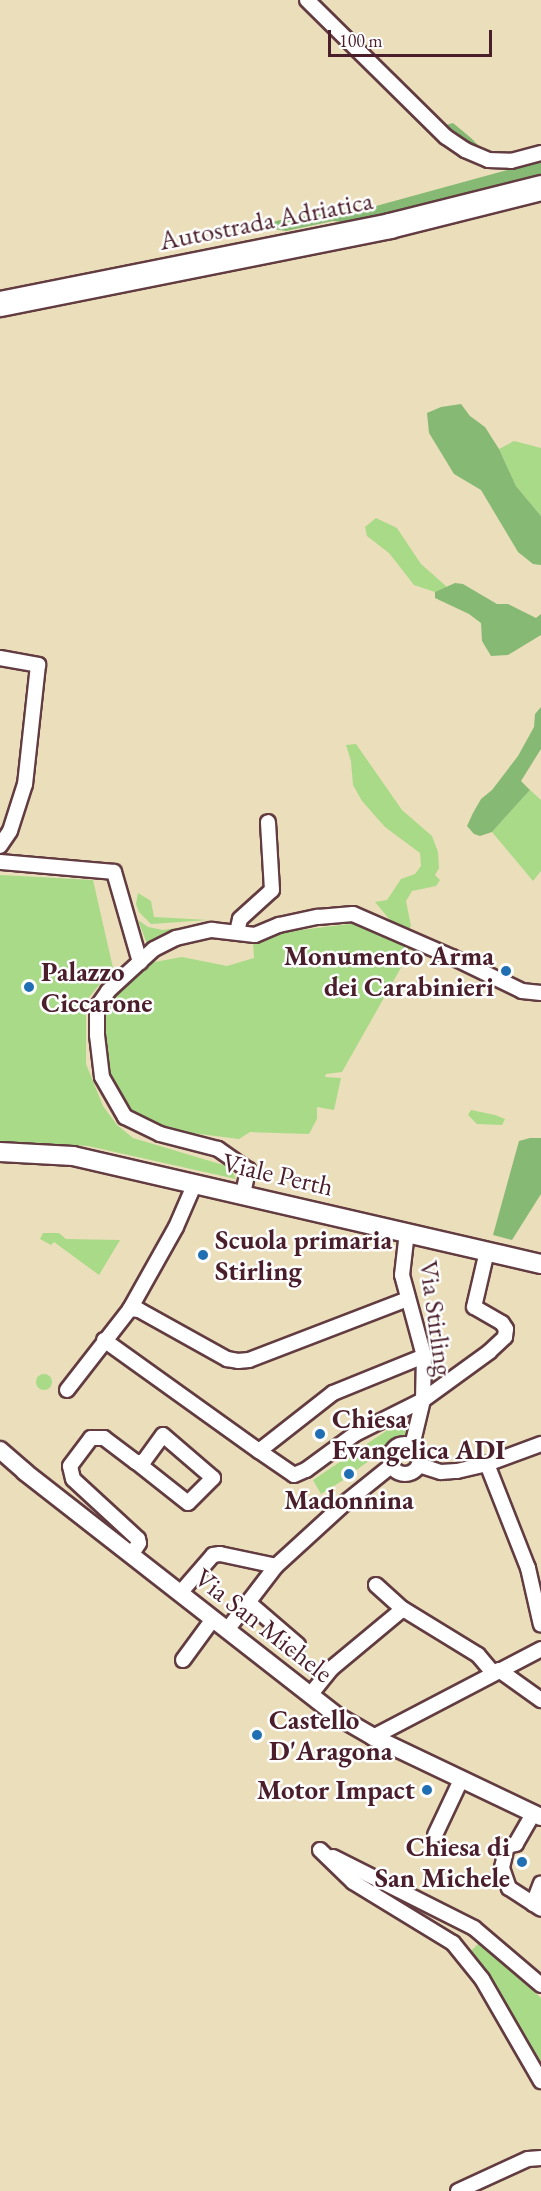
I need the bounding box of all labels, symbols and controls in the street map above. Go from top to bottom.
scale bar [331,18,494,56]
text: 100 m [339,29,383,52]
street label: Autostrada Adriatica [157,183,375,257]
place label: Monumento Arma dei Carabinieri [284,939,494,1002]
place label: Palazzo Ciccarone [41,955,153,1018]
marker: Monumento Arma dei Carabinieri [499,964,513,978]
marker: Palazzo Ciccarone [22,980,36,994]
street label: Viale Perth [219,1146,337,1202]
place label: Scuola primaria Stirling [215,1223,392,1286]
marker: Scuola primaria Stirling [196,1248,210,1262]
street label: Via Stirling [413,1258,461,1378]
place label: Chiesa Evangelica ADI [332,1402,505,1465]
marker: Chiesa Evangelica ADI [313,1427,327,1441]
marker: Madonnina [342,1467,356,1481]
place label: Madonnina [284,1484,414,1516]
street label: Via San Michele [188,1561,340,1689]
place label: Castello D'Aragona [269,1703,392,1766]
marker: Castello D'Aragona [250,1728,264,1742]
place label: Motor Impact [257,1774,415,1806]
marker: Motor Impact [420,1783,434,1797]
place label: Chiesa di San Michele [375,1830,510,1893]
marker: Chiesa di San Michele [515,1855,529,1869]

